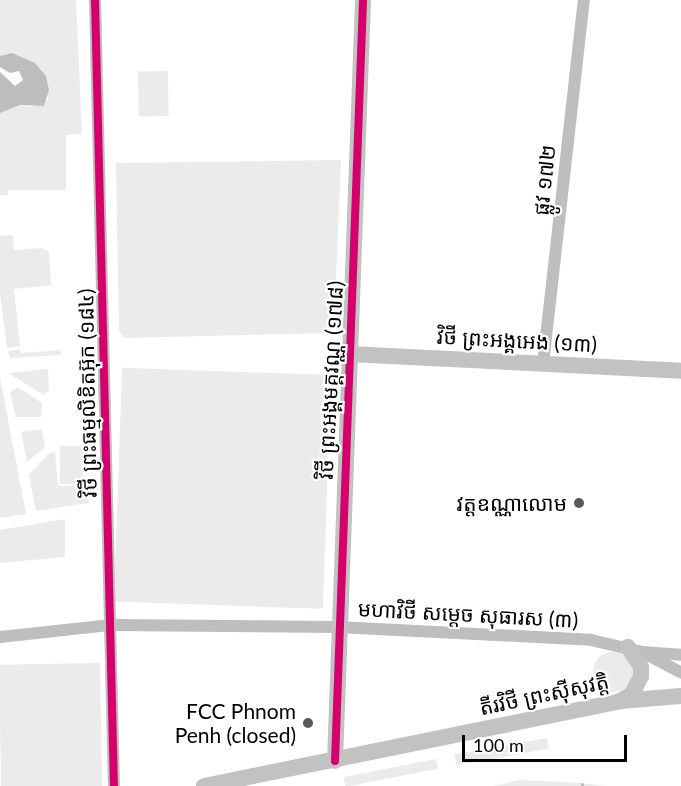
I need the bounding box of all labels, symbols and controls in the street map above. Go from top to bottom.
street label: ផ្លូវ ១៧២ [528,143,560,217]
street label: វិថី ព្រះអង្គមគ្គវណ្ណ (១៧៨) [312,280,348,480]
street label: វិថី ព្រះធម្មលិខិតអ៊ុក (១៨៤) [73,288,101,498]
street label: វិថី ព្រះអង្គអេង (១៣) [436,323,598,357]
place label: វត្តឧណ្ណាលោម [456,490,567,516]
marker: វត្តឧណ្ណាលោម [572,496,586,510]
street label: មហាវិថី សម្តេច សុធារស (៣) [357,596,579,632]
street label: តីរវិថី ព្រះស៊ីសុវត្តិ [477,668,611,720]
place label: FCC Phnom Penh (closed) [175,698,296,748]
marker: FCC Phnom Penh (closed) [301,716,315,730]
scale bar [465,723,630,761]
text: 100 m [473,734,524,756]

